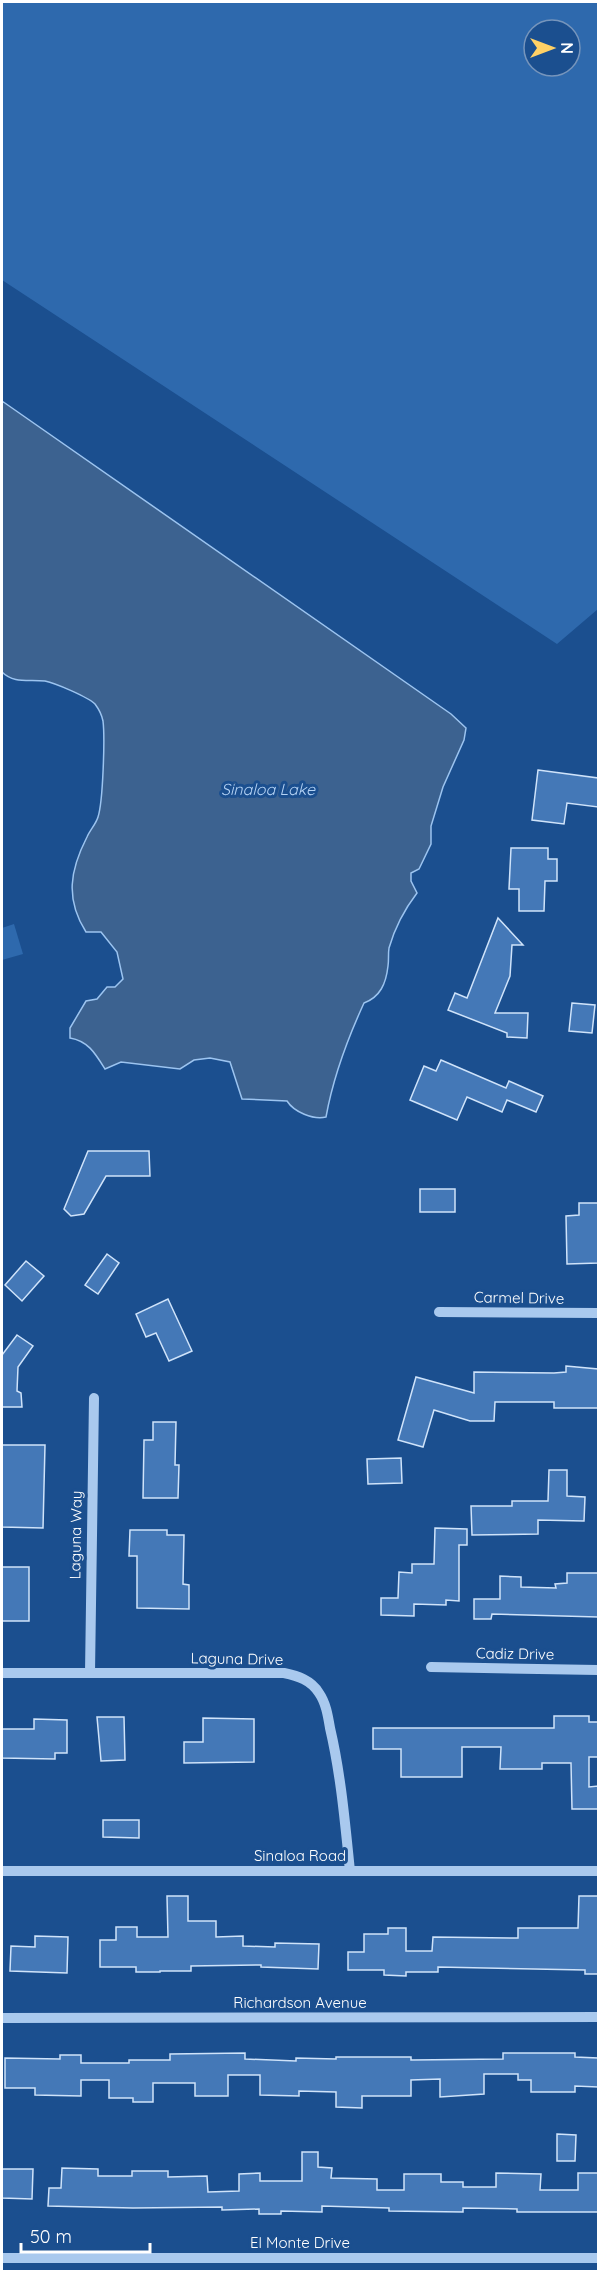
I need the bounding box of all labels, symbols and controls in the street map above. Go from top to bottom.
north arrow [522,18,582,78]
text: N [557,42,577,54]
water label: Sinaloa Lake [221,779,316,799]
street label: Carmel Drive [474,1287,564,1308]
street label: Laguna Way [65,1490,86,1579]
street label: Cadiz Drive [476,1643,554,1664]
street label: Laguna Drive [190,1648,284,1669]
street label: Sinaloa Road [254,1846,346,1865]
street label: Richardson Avenue [233,1993,367,2012]
scale bar [21,2216,150,2254]
text: 50 m [30,2225,72,2248]
street label: El Monte Drive [250,2233,350,2252]

